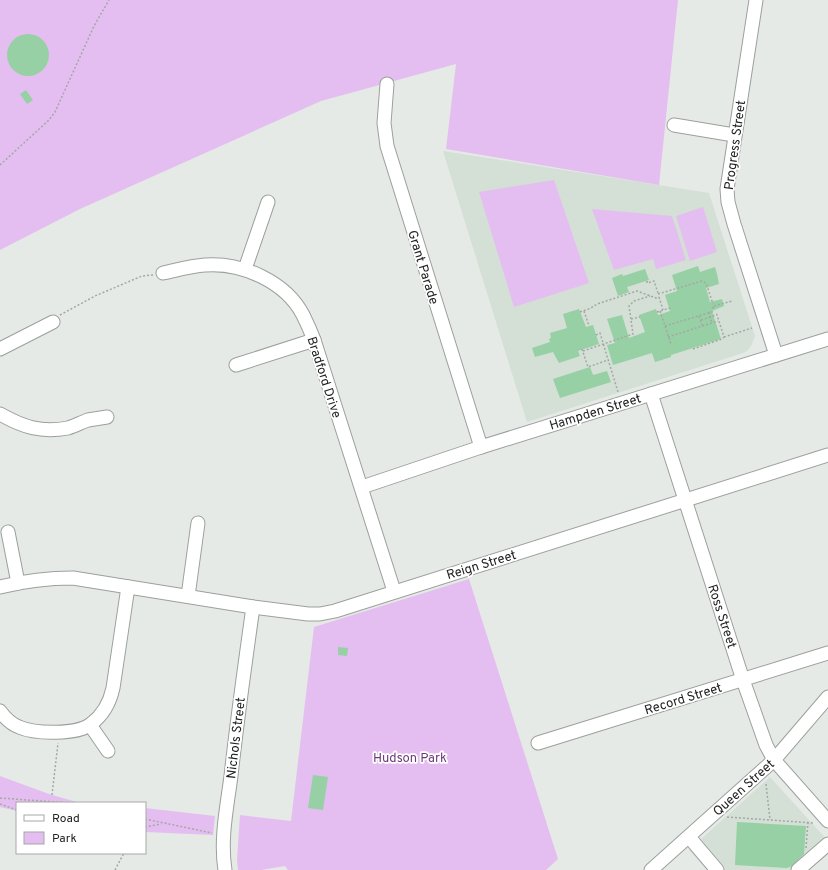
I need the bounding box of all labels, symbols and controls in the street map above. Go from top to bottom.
street label: Progress Street [722,99,750,191]
street label: Grant Parade [403,228,441,307]
street label: Bradford Drive [302,335,344,420]
street label: Hampden Street [548,391,643,434]
street label: Reign Street [445,548,519,584]
street label: Ross Street [703,583,739,651]
street label: Record Street [643,681,724,719]
street label: Nichols Street [224,696,250,780]
park label: Hudson Park [373,751,447,767]
street label: Queen Street [710,757,778,820]
legend [16,802,146,854]
text: Road [52,811,80,827]
text: Park [52,831,77,847]

